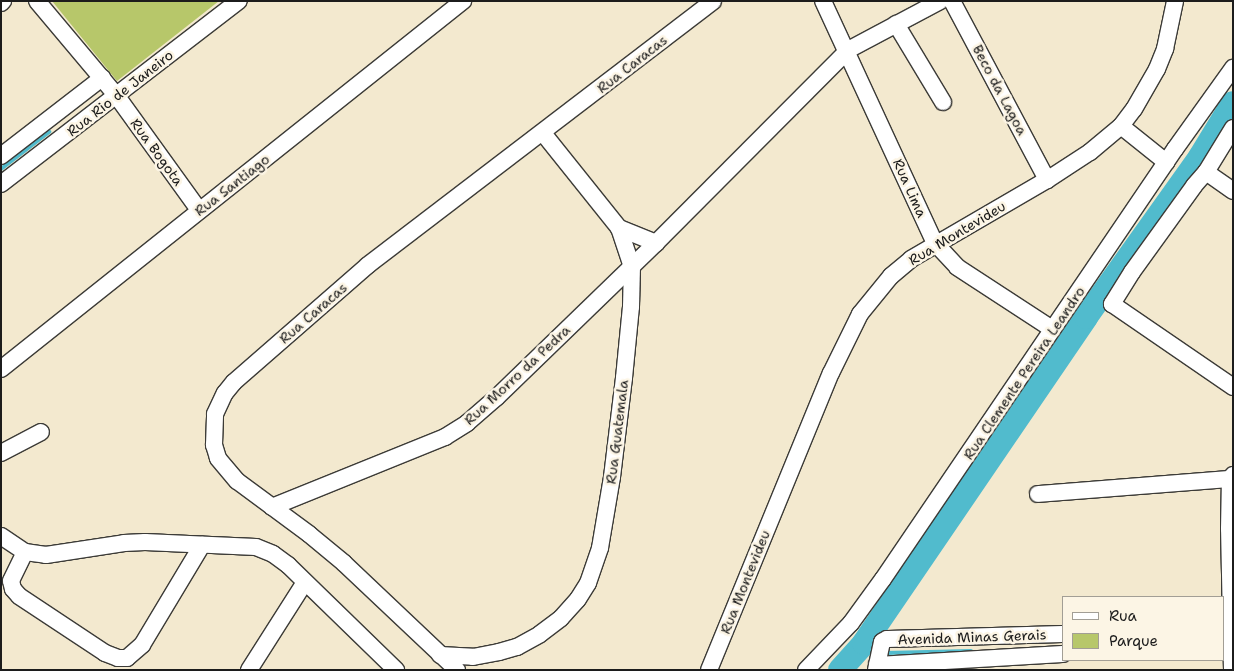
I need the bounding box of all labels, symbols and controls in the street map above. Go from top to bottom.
street label: Rua Caracas [594,31,670,97]
street label: Beco da Lagoa [969,42,1031,138]
street label: Rua Rio de Janeiro [64,46,176,140]
street label: Rua Bogota [127,115,187,189]
street label: Rua Santiago [191,151,273,219]
street label: Rua Lima [890,156,930,220]
street label: Rua Montevideu [905,197,1009,269]
street label: Rua Caracas [276,279,350,347]
street label: Rua Clemente Pereira Leandro [960,283,1088,463]
street label: Rua Morro da Pedra [461,322,573,428]
street label: Rua Guatemala [602,379,632,485]
street label: Rua Montevideu [717,528,773,636]
legend [1062,596,1224,661]
text: Rua [1109,606,1137,626]
street label: Avenida Minas Gerais [897,626,1047,648]
text: Parque [1109,631,1158,651]

